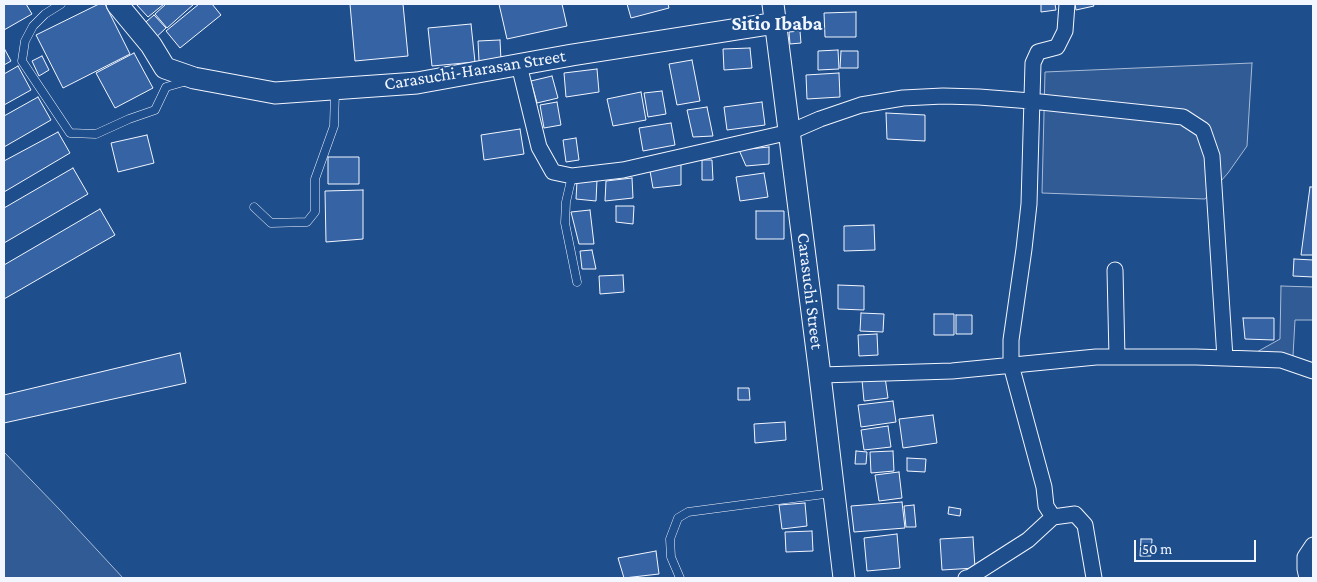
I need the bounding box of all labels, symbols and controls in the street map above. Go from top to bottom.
district label: Sitio Ibaba [731,12,823,36]
street label: Carasuchi-Harasan Street [383,45,567,95]
street label: Carasuchi Street [792,232,828,350]
scale bar [1137,530,1260,562]
text: 50 m [1142,541,1172,557]

